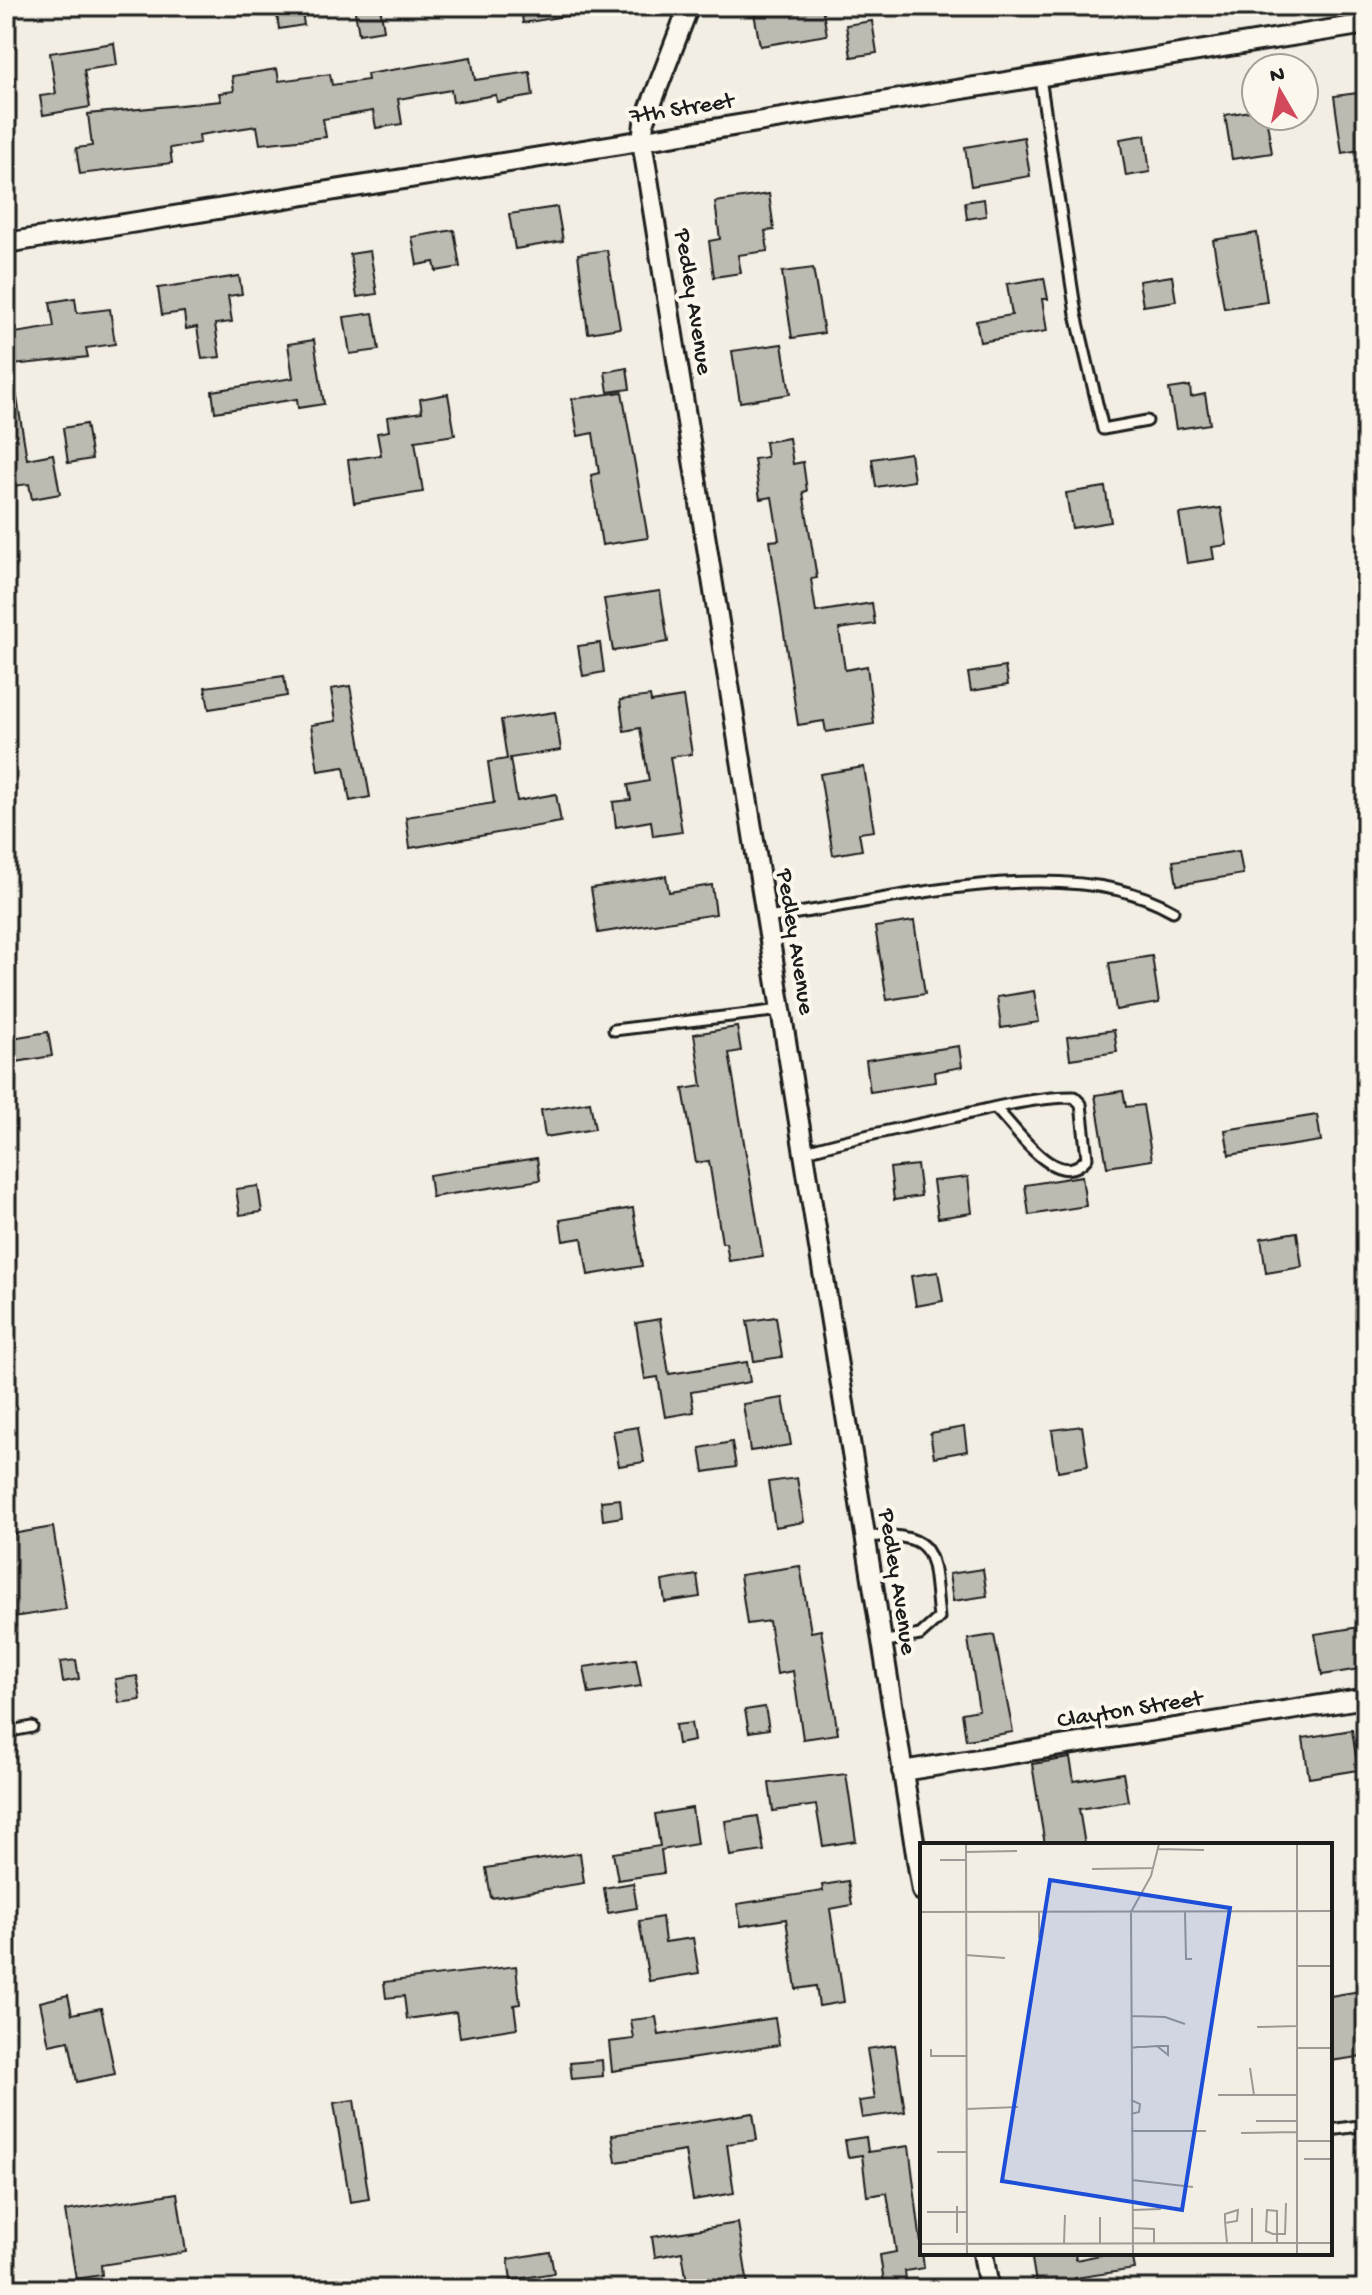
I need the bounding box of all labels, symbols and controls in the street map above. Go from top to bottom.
north arrow [1240,52,1320,132]
text: N [1268,62,1287,90]
street label: 7th Street [627,87,738,133]
street label: Pedley Avenue [666,226,718,377]
street label: Pedley Avenue [768,866,820,1017]
street label: Pedley Avenue [870,1506,922,1657]
street label: Clayton Street [1055,1685,1207,1737]
inset map [920,1843,1332,2255]

